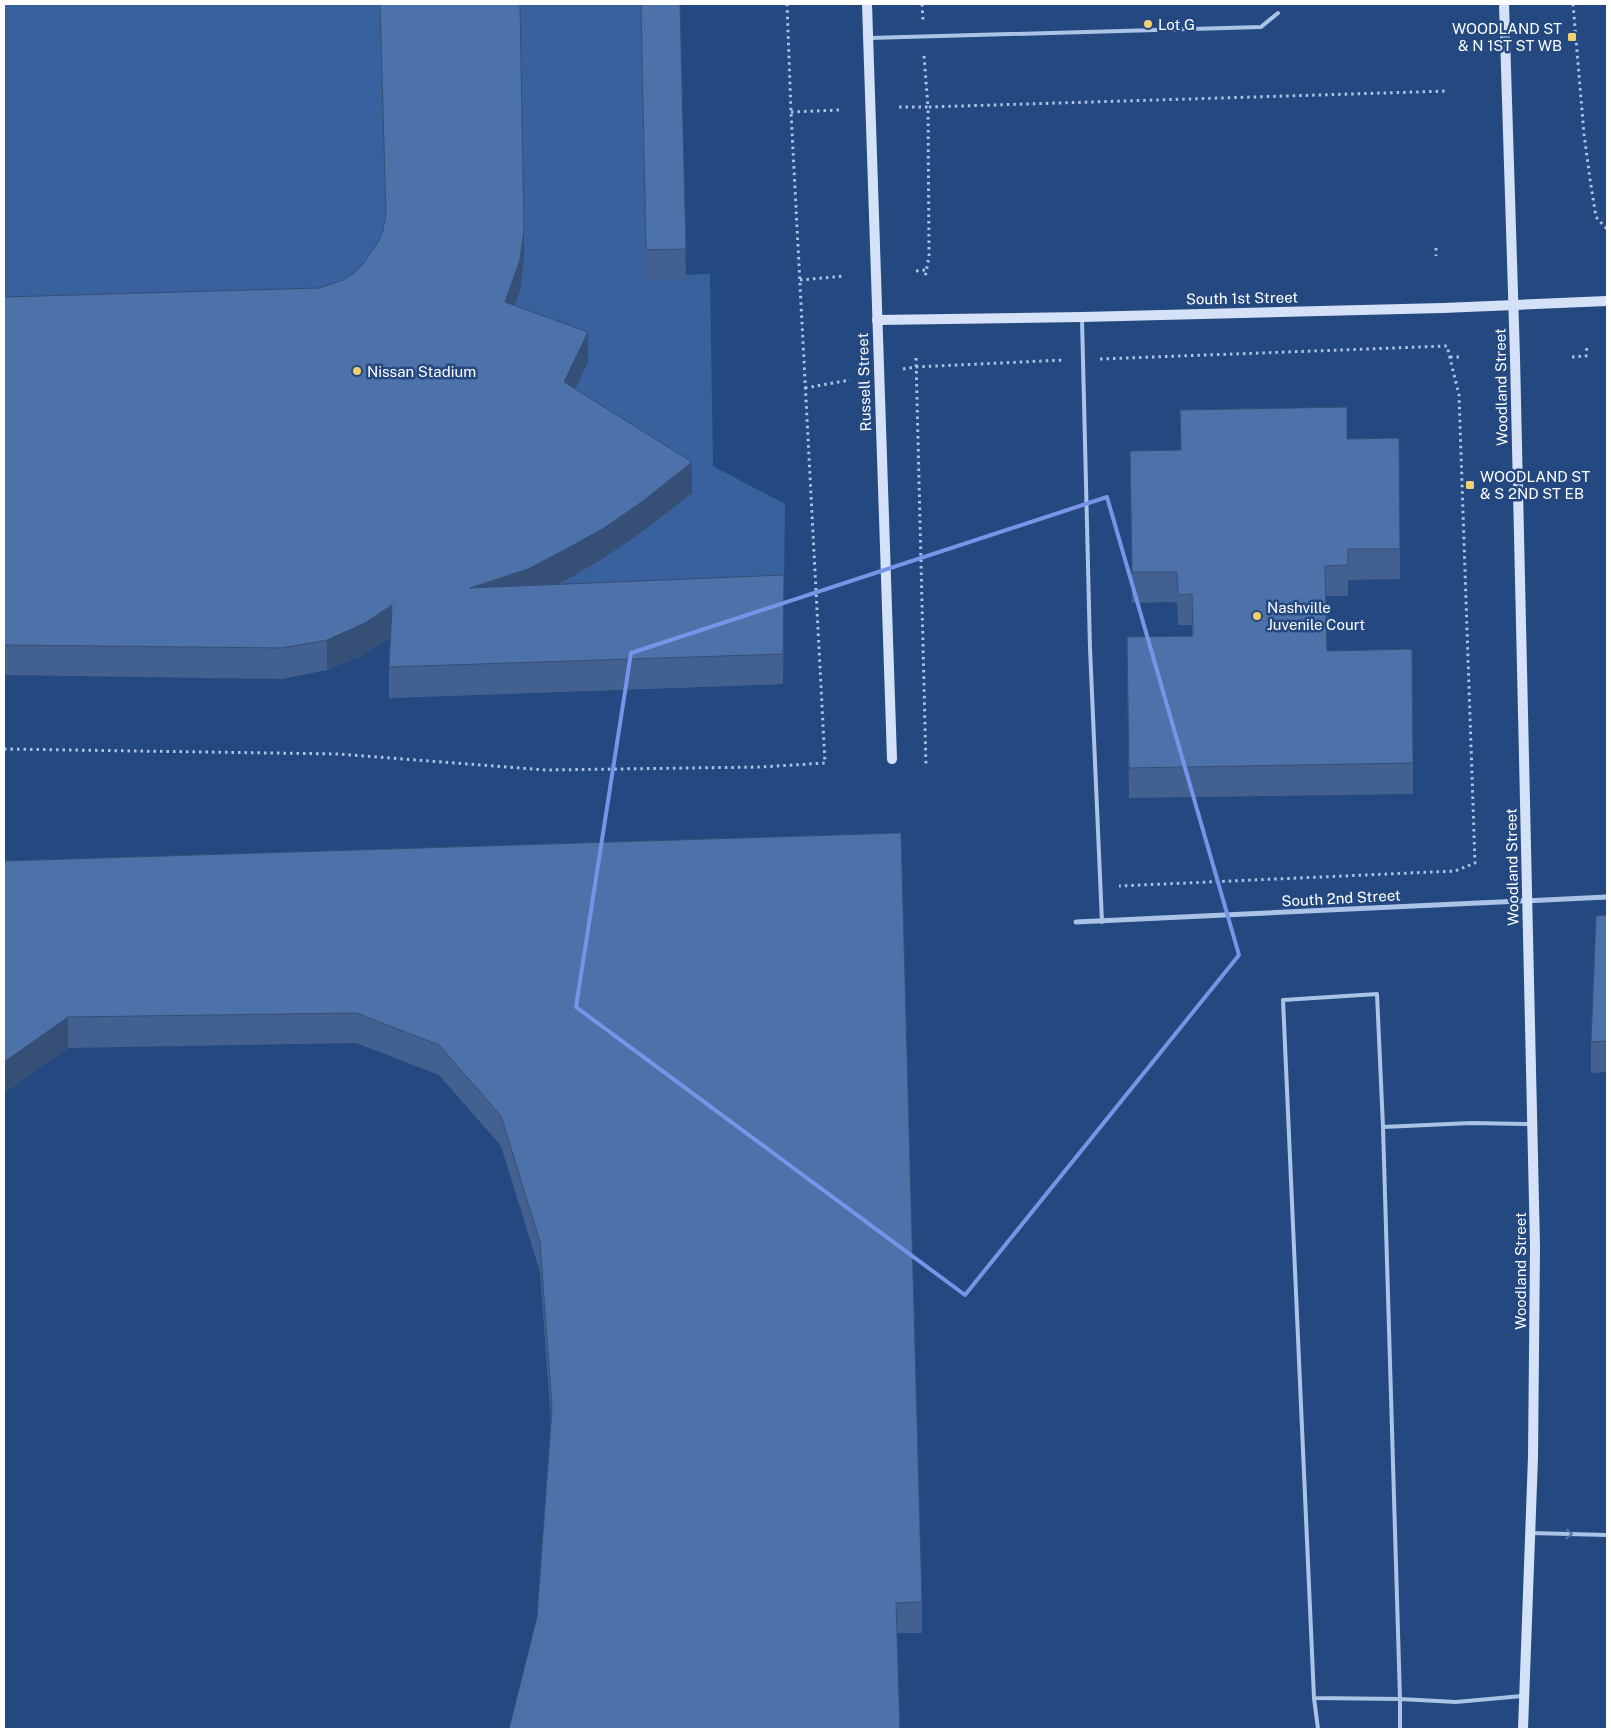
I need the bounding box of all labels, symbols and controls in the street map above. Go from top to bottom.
place label: Lot G [1158,16,1195,33]
marker: Lot G [1142,18,1154,30]
place label: WOODLAND ST & N 1ST ST WB [1452,20,1562,54]
marker: WOODLAND ST & N 1ST ST WB [1566,31,1578,43]
street label: South 1st Street [1186,289,1298,307]
street label: Woodland Street [1491,328,1511,446]
street label: Russell Street [854,332,874,432]
place label: Nissan Stadium [367,363,476,380]
marker: Nissan Stadium [351,365,363,377]
place label: WOODLAND ST & S 2ND ST EB [1480,468,1590,502]
marker: WOODLAND ST & S 2ND ST EB [1464,479,1476,491]
place label: Nashville Juvenile Court [1267,599,1365,633]
marker: Nashville Juvenile Court [1251,610,1263,622]
street label: Woodland Street [1502,808,1522,926]
street label: South 2nd Street [1281,886,1401,910]
street label: Woodland Street [1512,1212,1529,1330]
one-way arrow [1566,1529,1573,1539]

